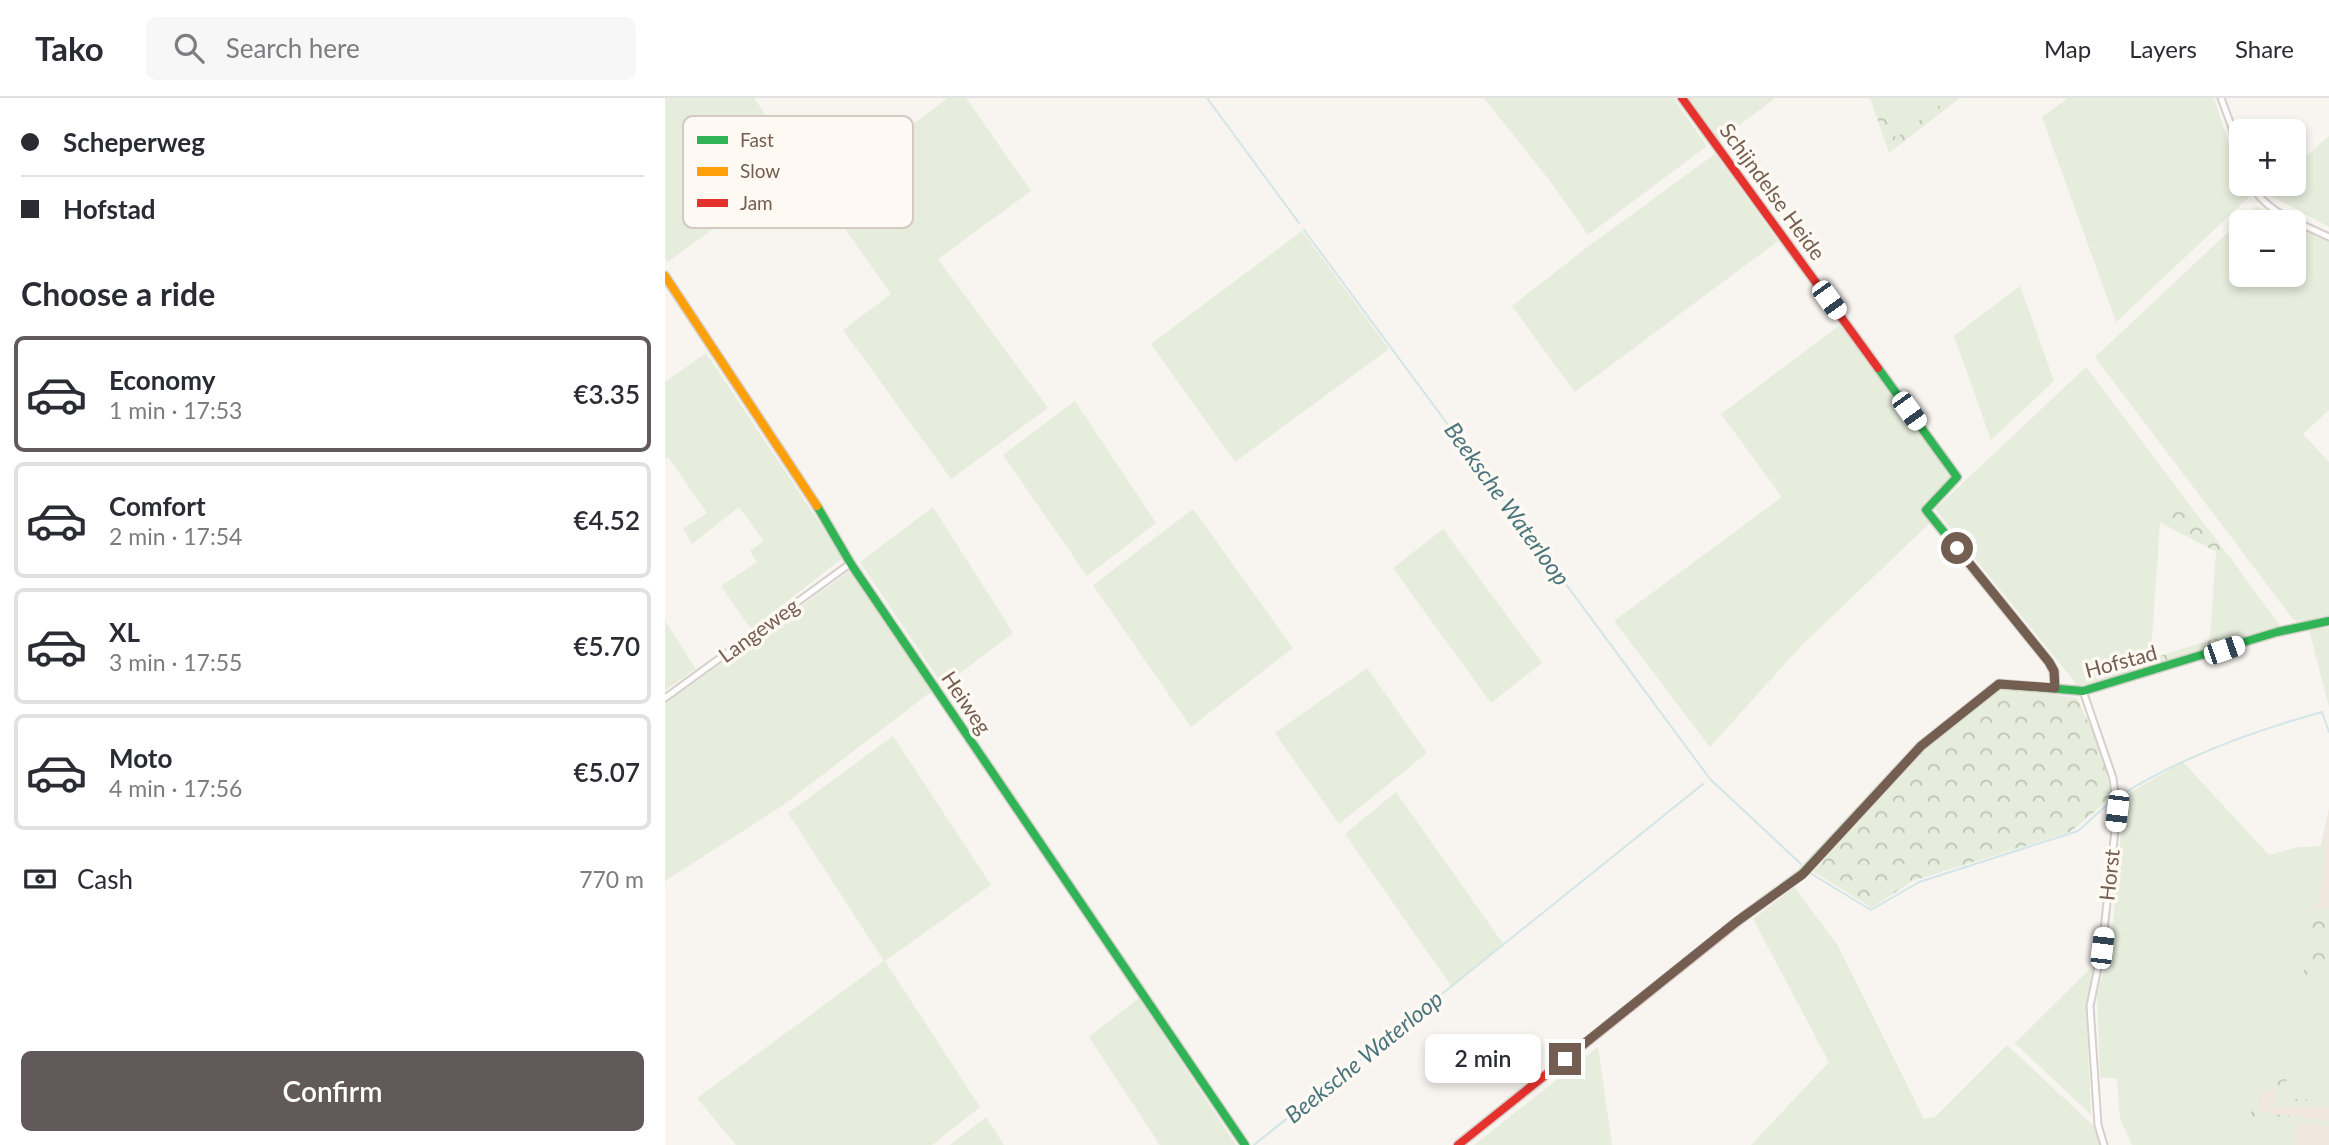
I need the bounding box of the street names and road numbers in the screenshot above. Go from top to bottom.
street label: Schijndelse Heide [1715,118,1831,264]
street label: Langeweg [713,592,803,667]
street label: Hofstad [2082,639,2159,682]
street label: Heiweg [937,666,997,738]
street label: Horst [2093,847,2124,902]

